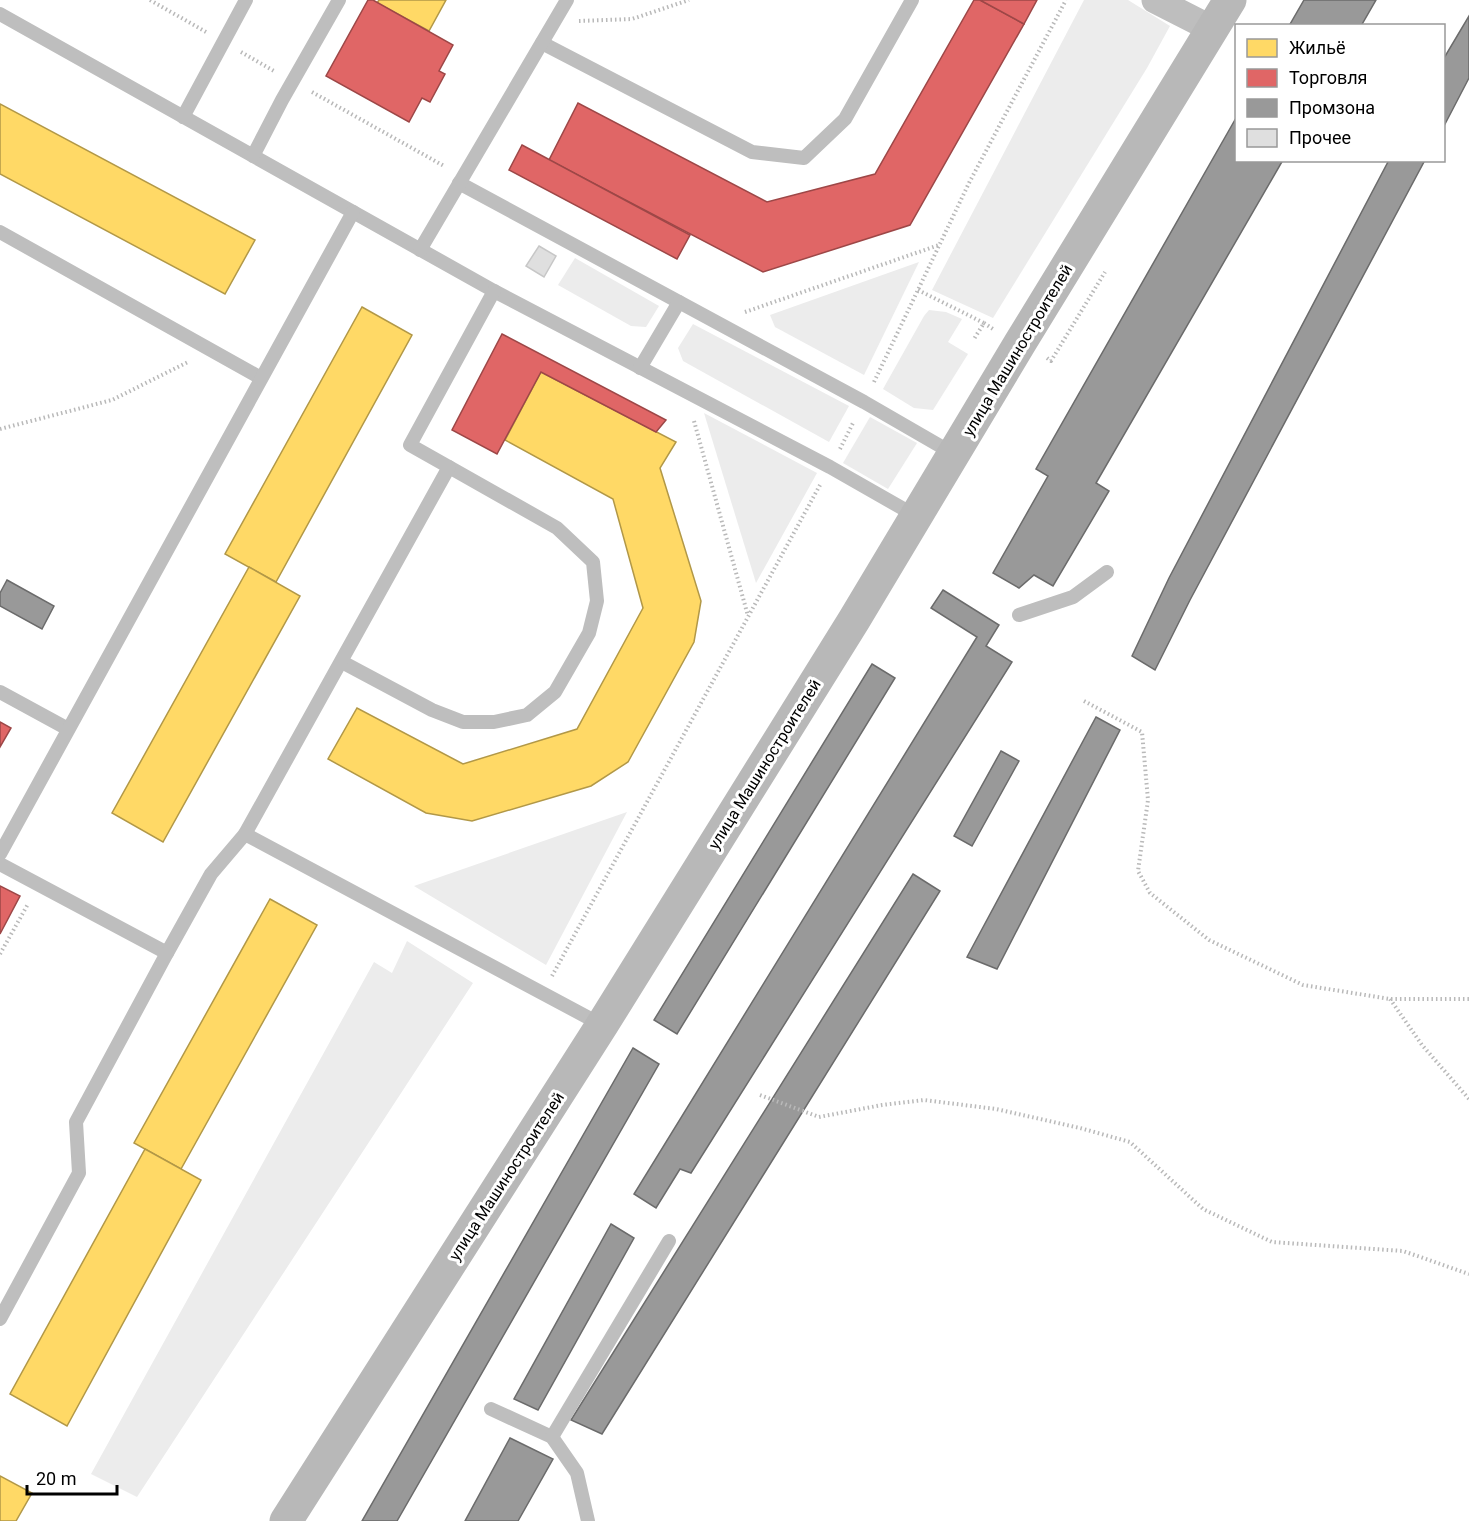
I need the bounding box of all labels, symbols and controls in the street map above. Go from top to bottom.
legend [1235,24,1445,162]
text: Жильё [1289,37,1345,58]
text: Торговля [1289,67,1367,88]
text: Промзона [1289,97,1375,118]
text: Прочее [1289,127,1351,148]
street label: улица Машиностроителей [959,261,1076,440]
street label: улица Машиностроителей [704,676,825,853]
street label: улица Машиностроителей [445,1088,568,1264]
scale bar [27,1458,117,1496]
text: 20 m [36,1468,76,1489]

